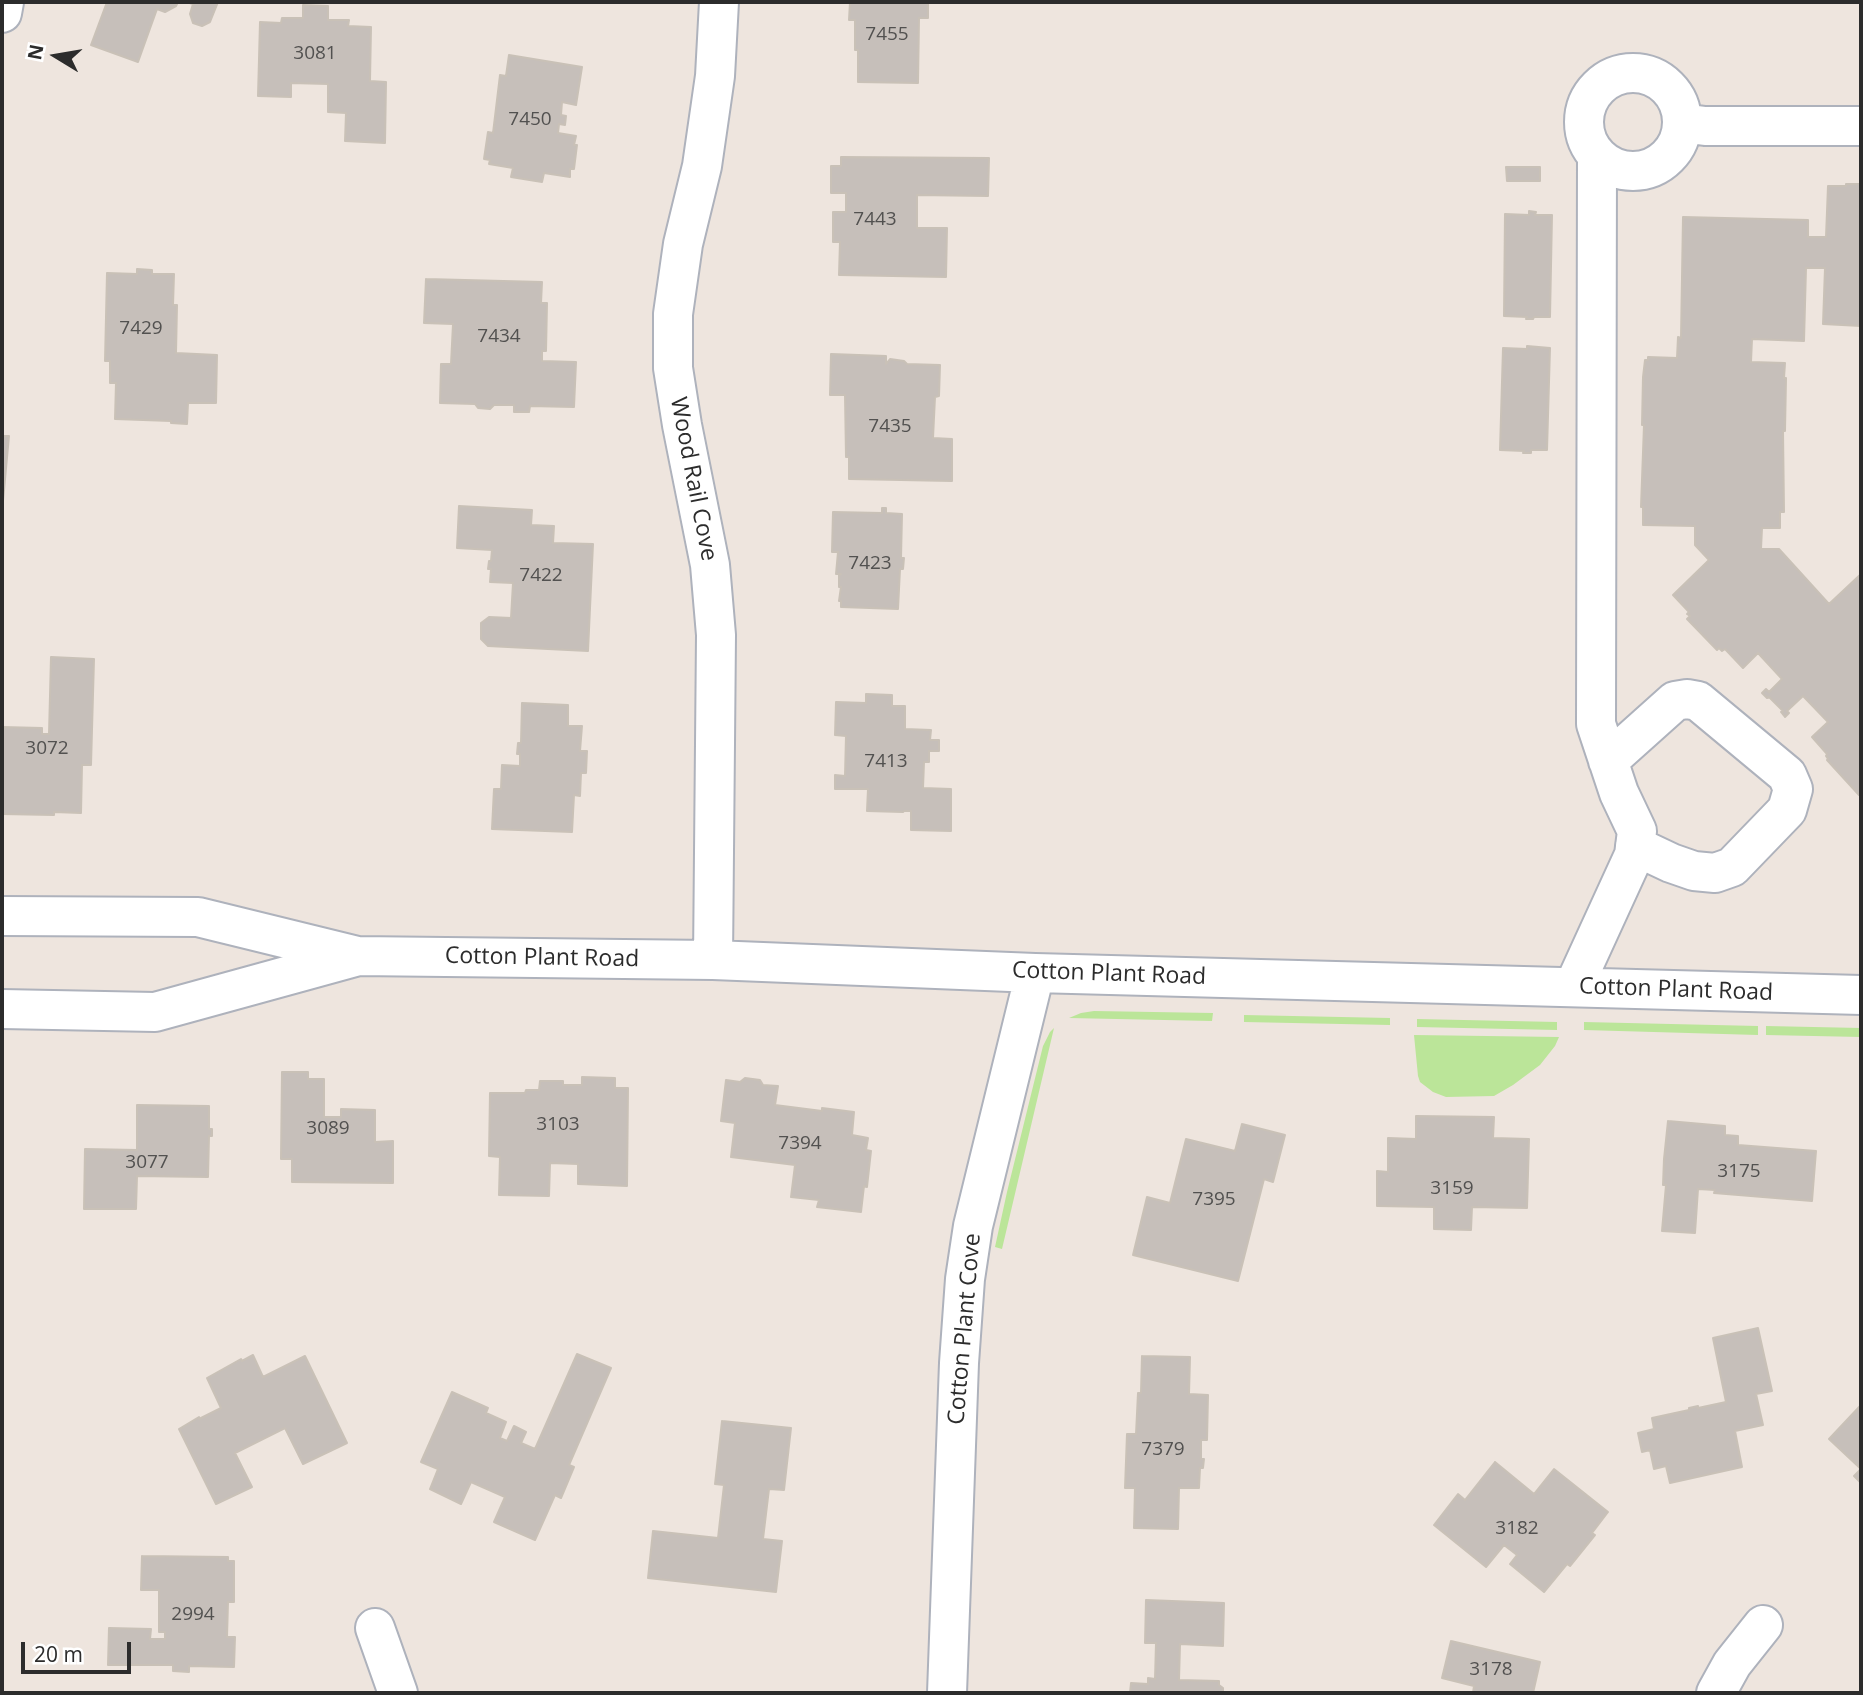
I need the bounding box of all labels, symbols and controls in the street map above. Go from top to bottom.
north arrow [21,21,91,91]
house number: 7455 [865,24,909,46]
text: N [21,42,50,62]
house number: 3081 [293,43,337,65]
house number: 7450 [508,109,552,131]
house number: 7443 [853,209,897,231]
house number: 7429 [119,318,163,340]
house number: 7434 [477,326,521,348]
street label: Wood Rail Cove [664,395,722,563]
house number: 7435 [868,416,912,438]
house number: 7423 [848,553,892,575]
house number: 7422 [519,565,563,587]
house number: 3072 [25,738,69,760]
house number: 7413 [864,751,908,773]
street label: Cotton Plant Road [445,943,639,973]
street label: Cotton Plant Road [1011,957,1207,991]
street label: Cotton Plant Road [1578,973,1774,1007]
house number: 3103 [536,1114,580,1136]
house number: 3089 [306,1118,350,1140]
house number: 7394 [778,1133,822,1155]
house number: 3077 [125,1152,169,1174]
house number: 3175 [1717,1161,1761,1183]
house number: 3159 [1430,1178,1474,1200]
house number: 7395 [1192,1189,1236,1211]
street label: Cotton Plant Cove [943,1232,987,1426]
house number: 7379 [1141,1439,1185,1461]
house number: 3182 [1495,1518,1539,1540]
house number: 2994 [171,1604,215,1626]
scale bar [24,1628,135,1672]
text: 20 m [34,1640,83,1668]
house number: 3178 [1469,1659,1513,1681]

